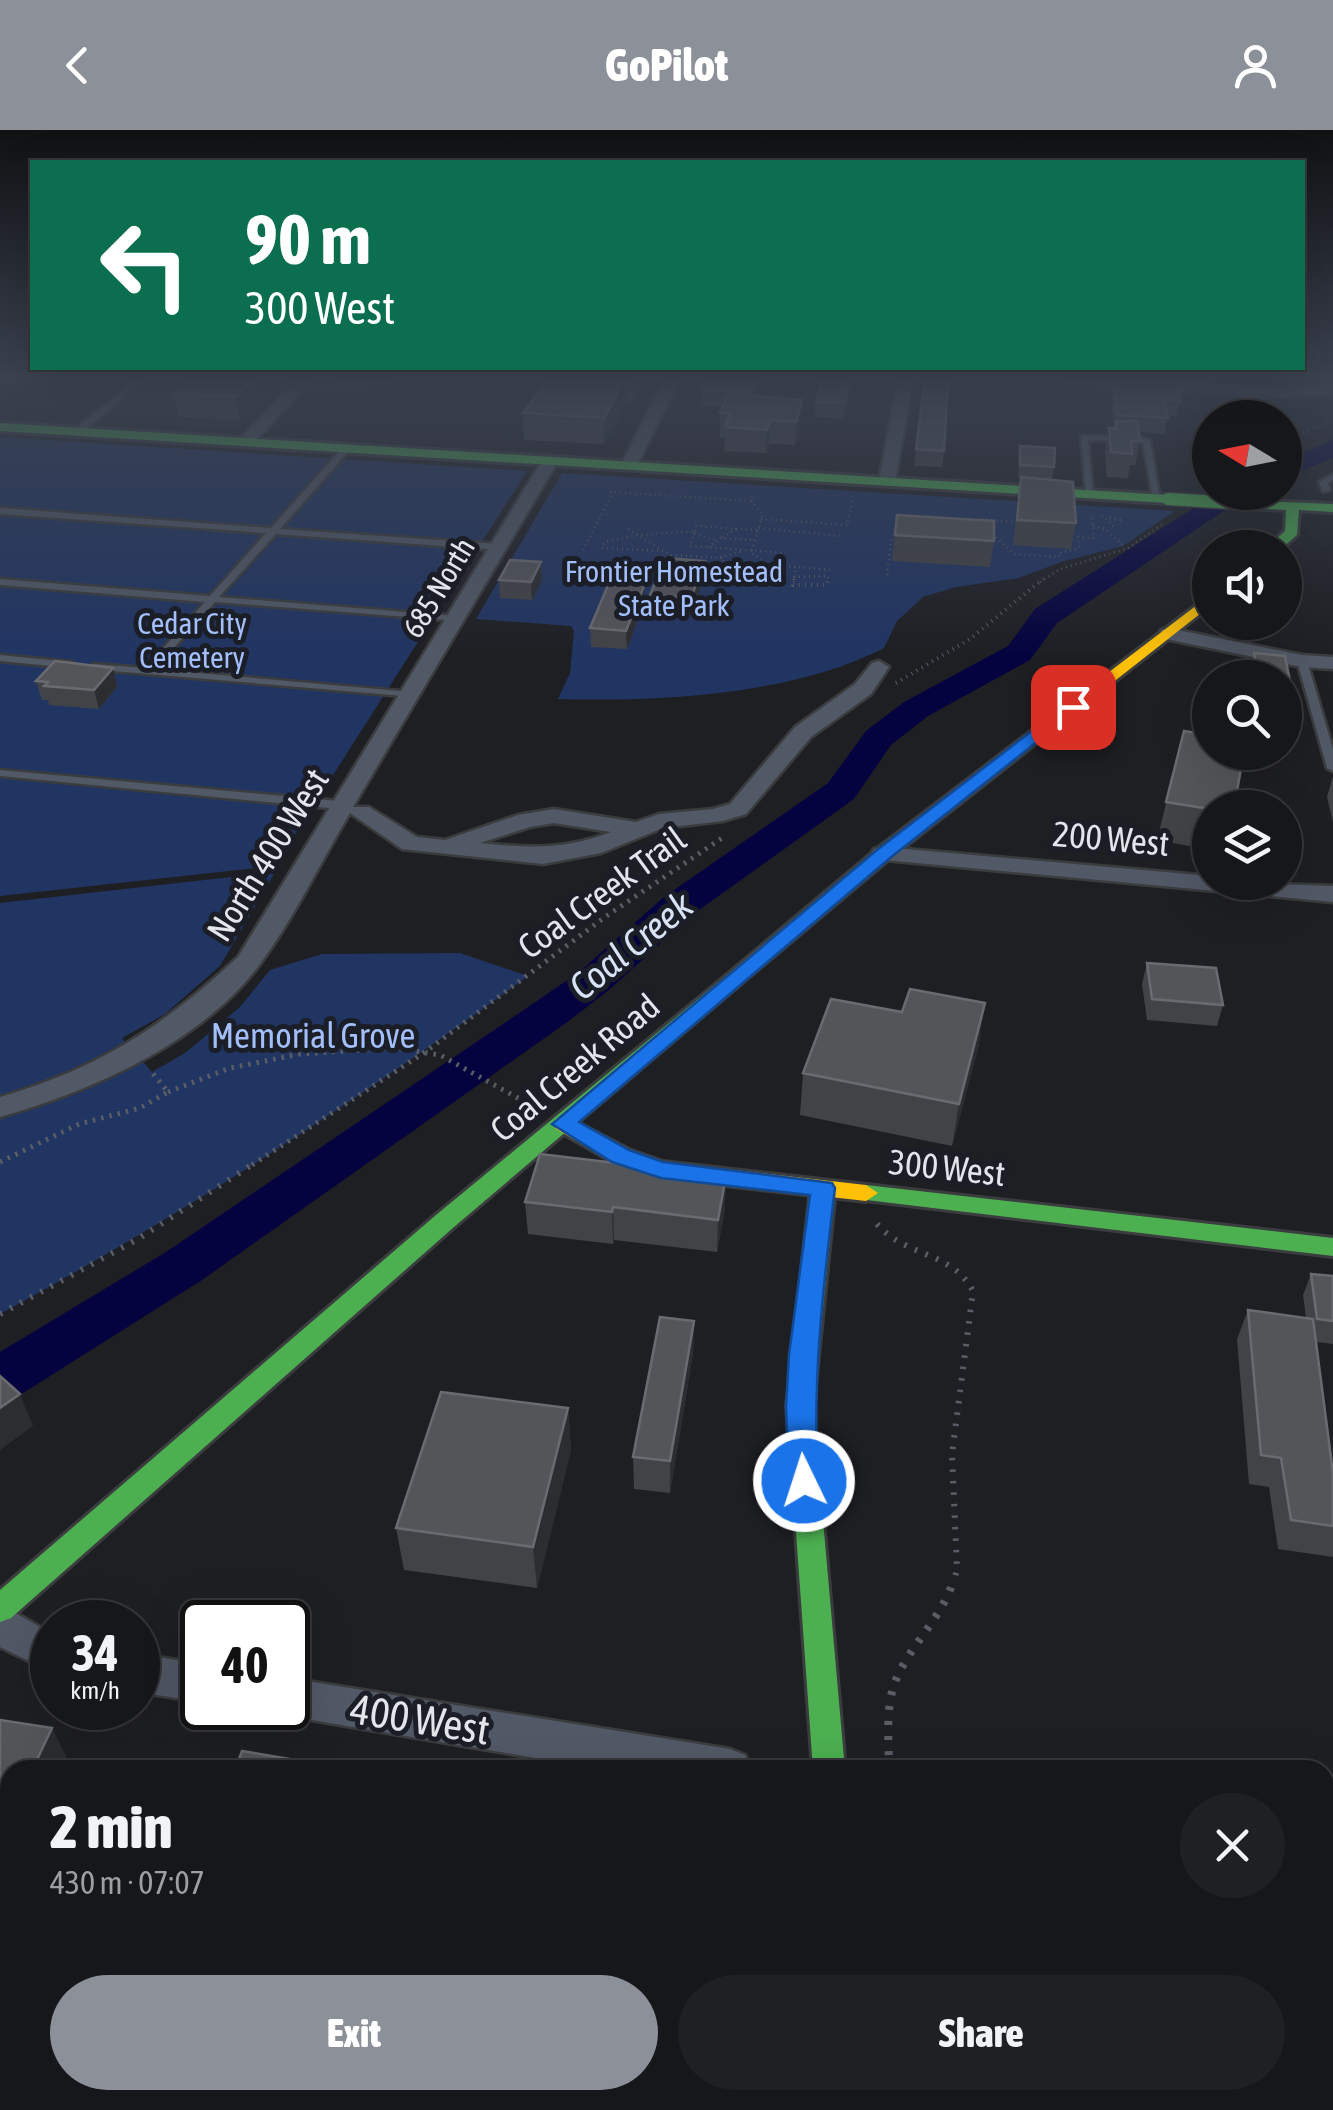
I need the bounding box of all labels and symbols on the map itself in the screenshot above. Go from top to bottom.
north arrow [1192,400,1302,510]
street label: 685 North [395,532,481,643]
park label: Frontier Homestead State Park [565,554,783,622]
park label: Cedar City Cemetery [137,606,247,674]
pin [1031,665,1116,750]
street label: North 400 West [198,761,336,948]
street label: 200 West [1051,813,1171,863]
street label: Coal Creek Trail [510,818,694,968]
water label: Coal Creek [560,882,702,1010]
street label: Coal Creek Road [482,985,667,1149]
park label: Memorial Grove [211,1015,415,1055]
street label: 300 West [887,1141,1007,1193]
position arrow [752,1429,856,1533]
speed limit sign: 40 [180,1600,310,1730]
street label: 400 West [347,1684,493,1754]

